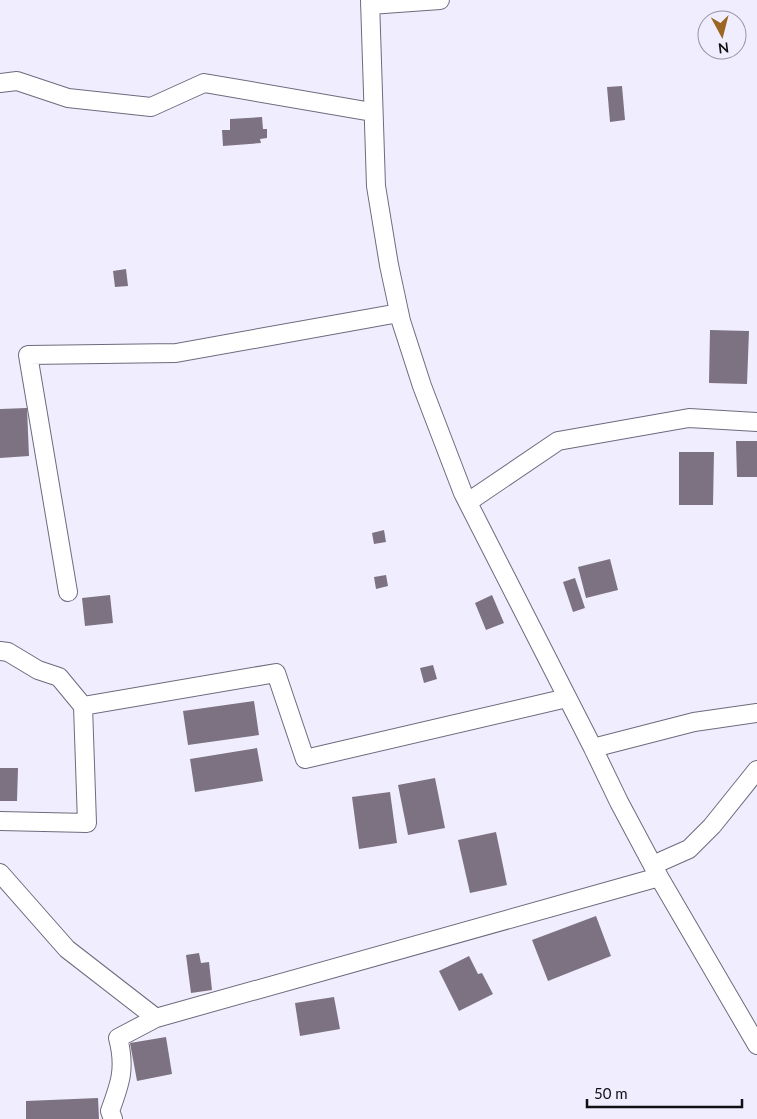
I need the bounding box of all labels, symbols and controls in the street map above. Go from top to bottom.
north arrow [697,10,747,60]
text: N [717,39,730,57]
scale bar [587,1076,742,1108]
text: 50 m [594,1084,628,1102]

